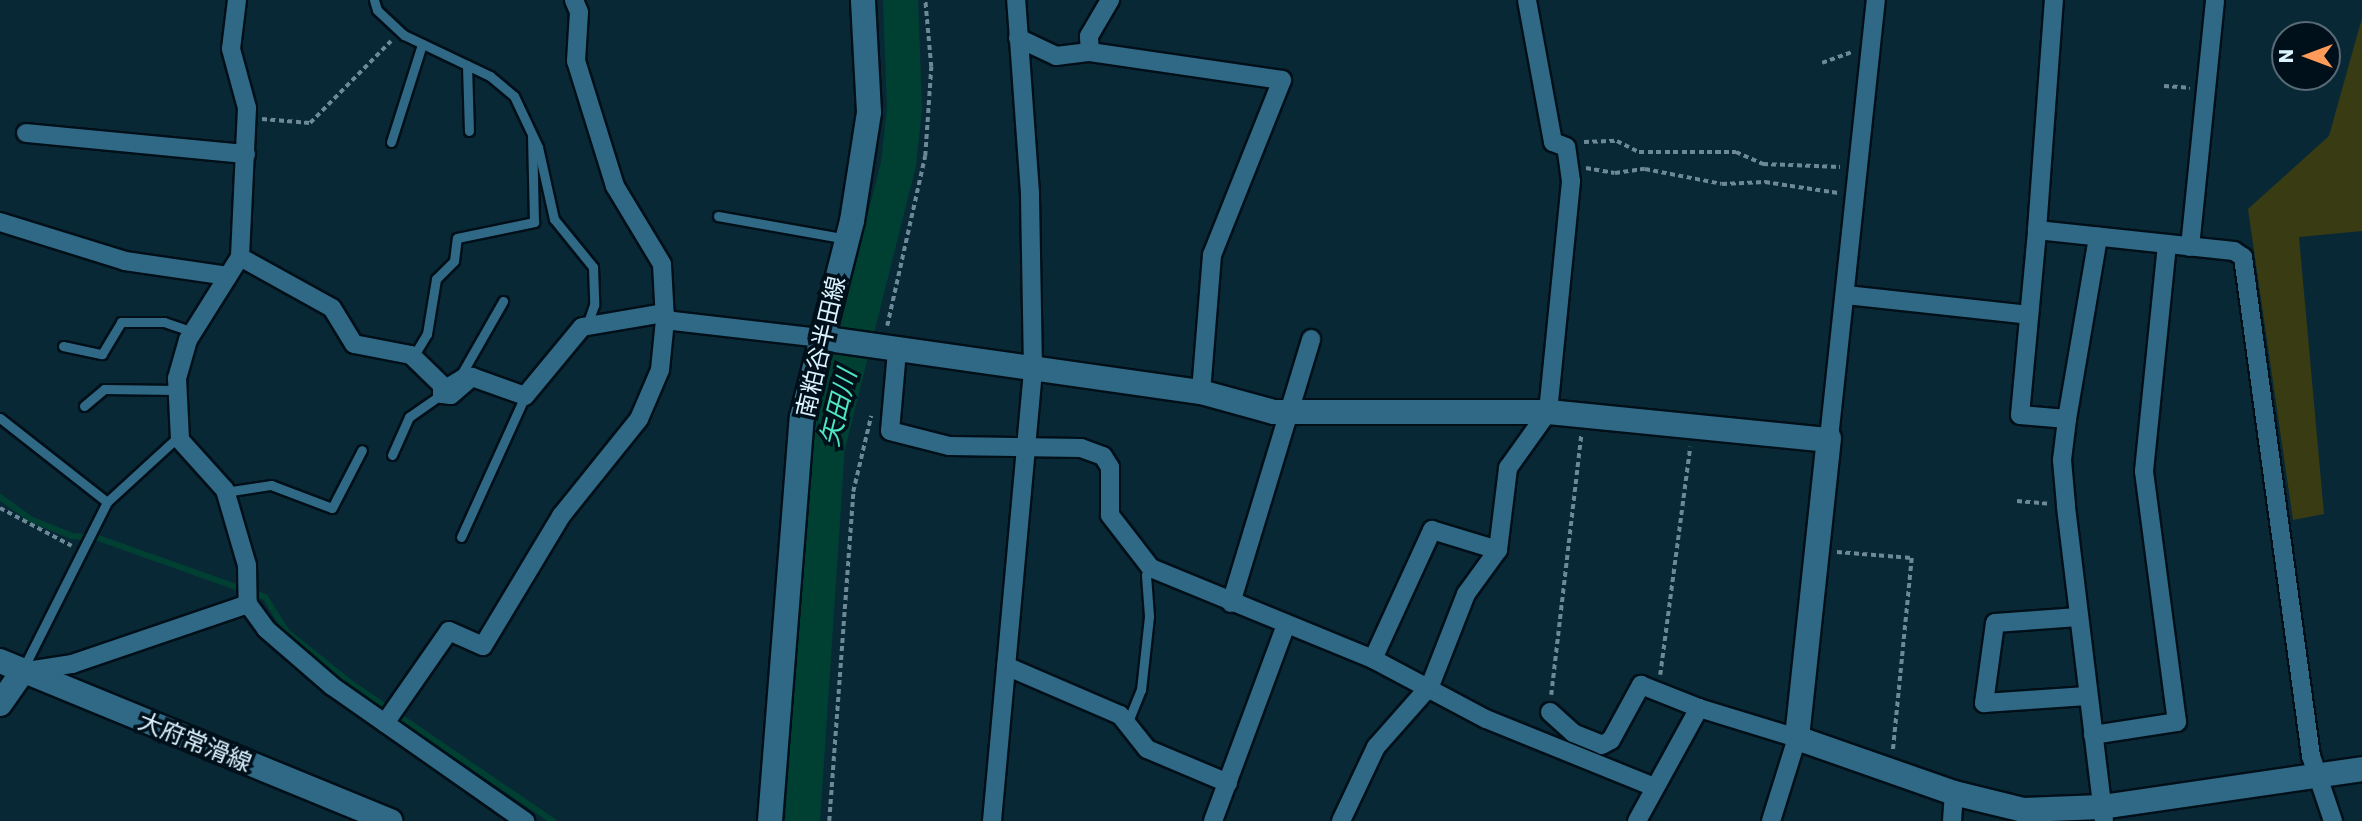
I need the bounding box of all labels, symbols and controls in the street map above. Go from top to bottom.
north arrow [2271,21,2341,91]
text: N [2273,49,2300,63]
street label: 南粕谷半田線 [791,274,851,420]
water label: 矢田川 [814,366,864,450]
street label: 大府常滑線 [134,706,256,778]

